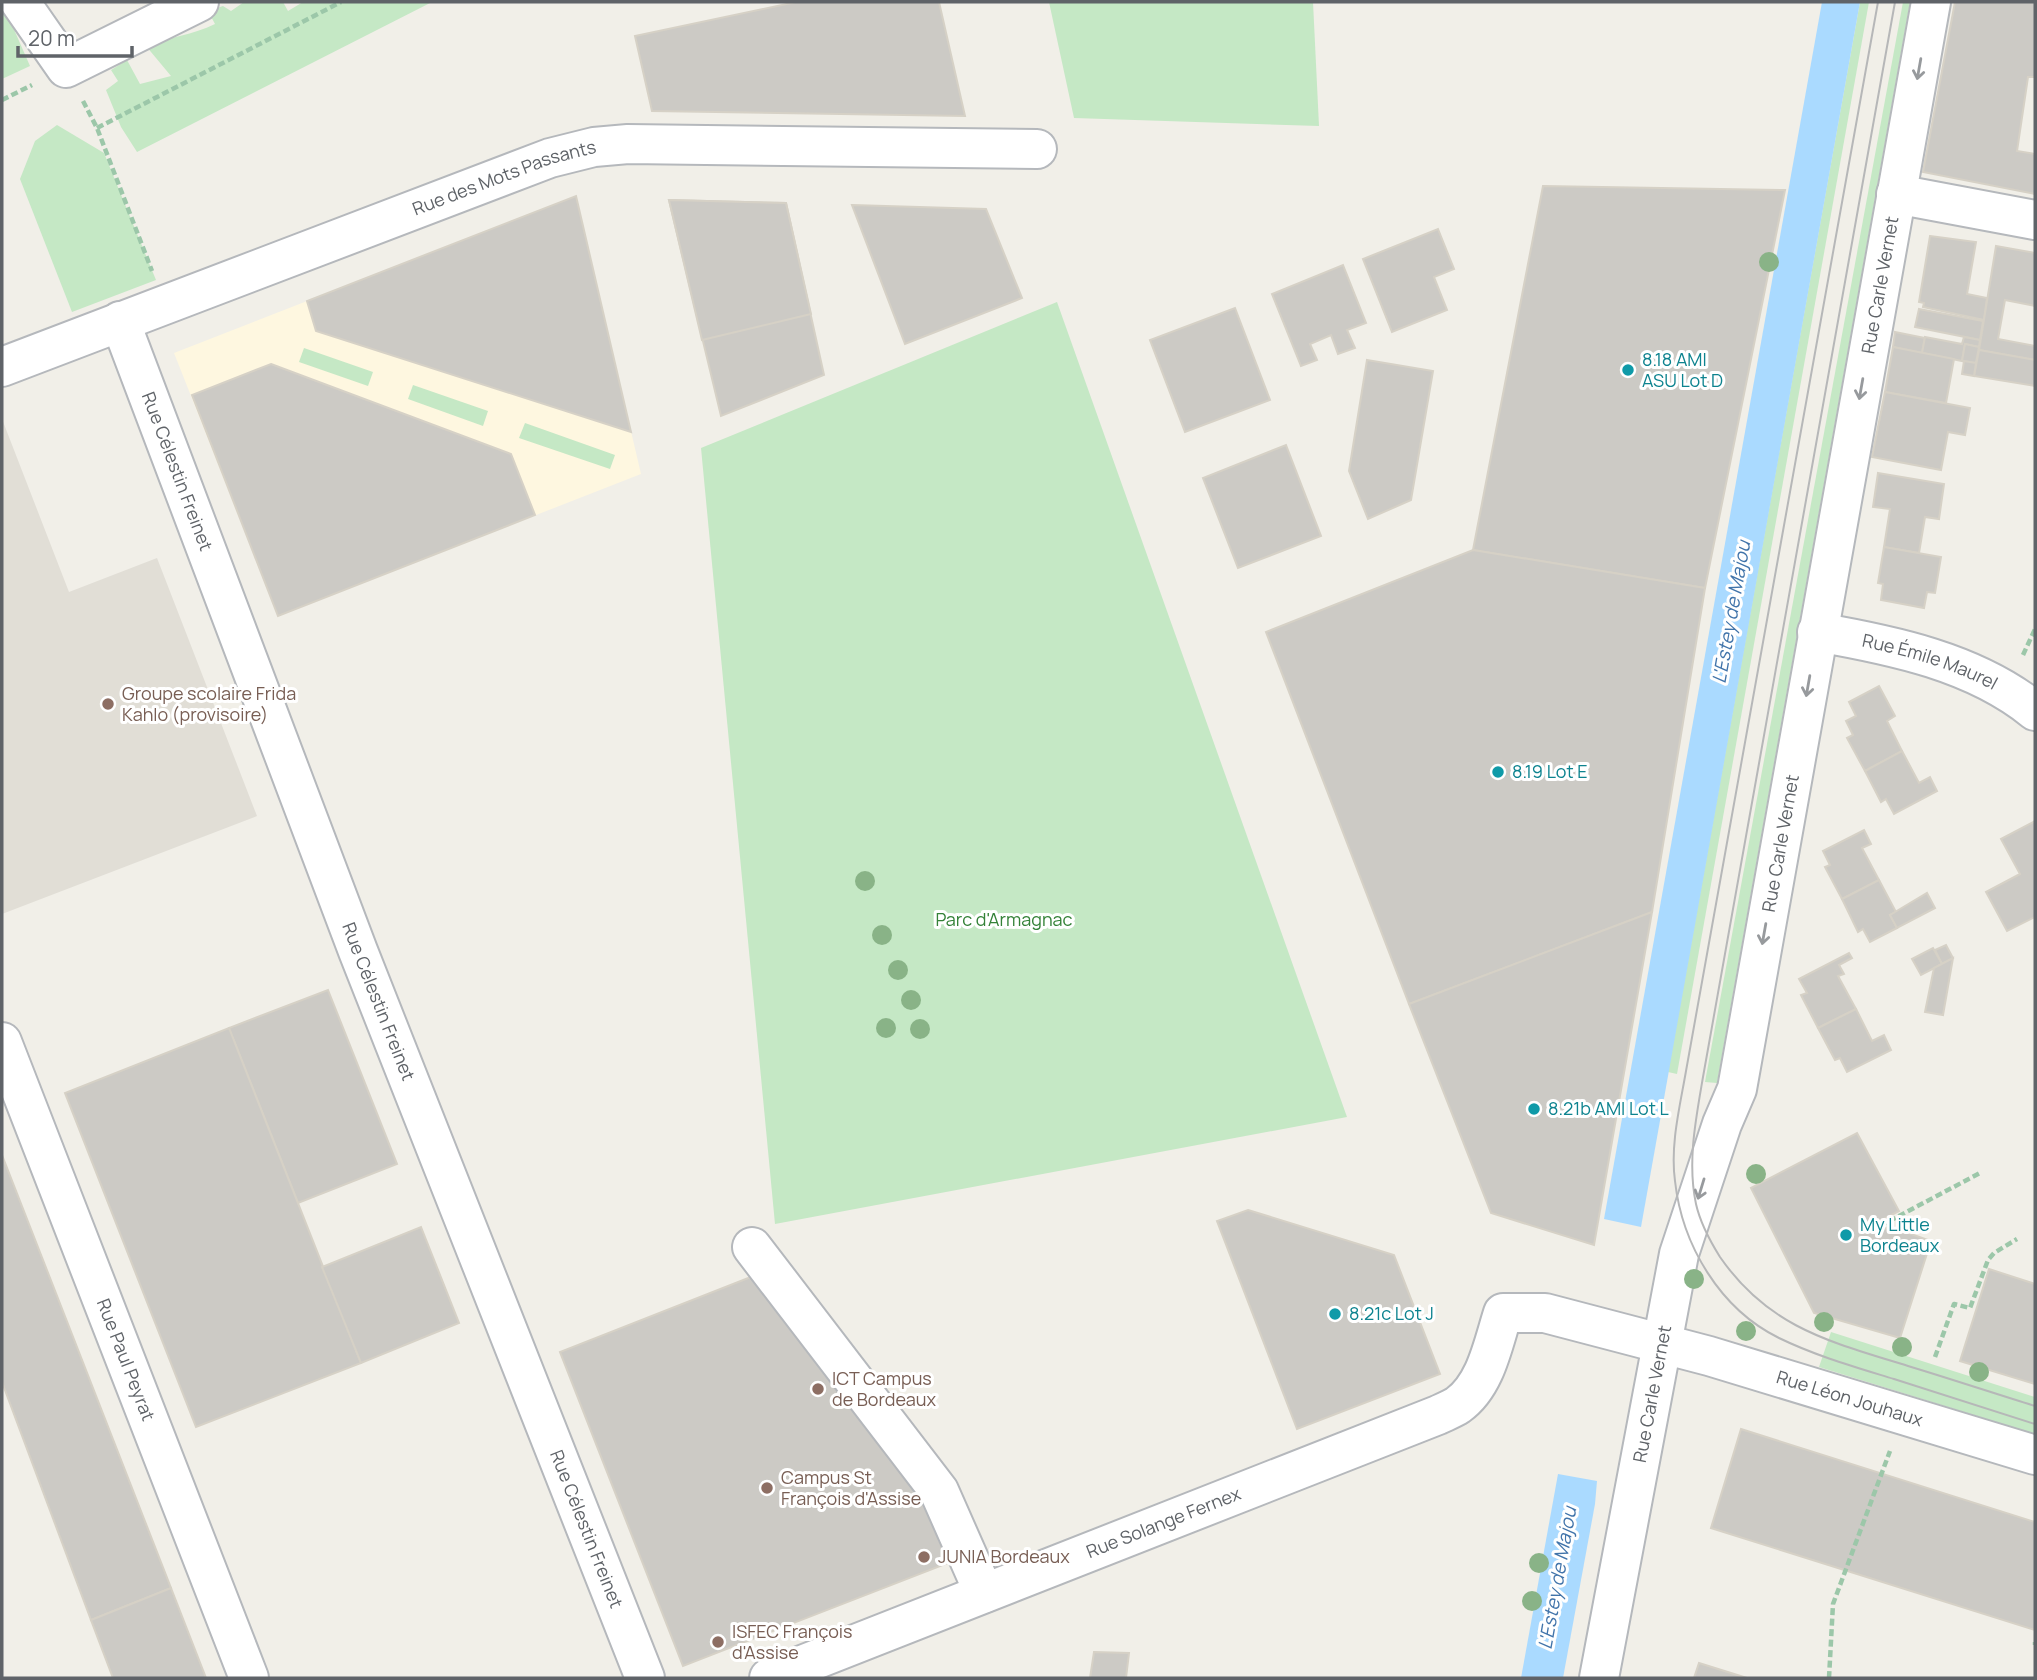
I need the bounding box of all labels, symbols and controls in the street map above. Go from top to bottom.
scale bar [18,14,131,58]
text: 20 m [28,24,75,52]
one-way arrow [1911,57,1925,80]
street label: Rue des Mots Passants [409,134,598,220]
street label: Rue Carle Vernet [1855,214,1904,356]
place label: 8.18 AMI ASU Lot D [1642,347,1723,392]
marker: 8.18 AMI ASU Lot D [1620,362,1636,378]
one-way arrow [1854,377,1867,400]
street label: Rue Célestin Freinet [137,388,219,554]
water label: L'Estey de Majou [1706,537,1757,685]
street label: Rue Émile Maurel [1860,628,2002,695]
one-way arrow [1801,674,1814,696]
place label: Groupe scolaire Frida Kahlo (provisoire) [122,681,296,726]
marker: Groupe scolaire Frida Kahlo (provisoire) [100,696,116,712]
place label: 8.19 Lot E [1512,759,1588,783]
marker: 8.19 Lot E [1490,764,1506,780]
street label: Rue Carle Vernet [1756,773,1804,914]
park label: Parc d'Armagnac [935,907,1073,931]
street label: Rue Célestin Freinet [337,919,421,1084]
one-way arrow [1757,922,1770,945]
place label: 8.21b AMI Lot L [1548,1096,1669,1120]
marker: 8.21b AMI Lot L [1526,1101,1542,1117]
one-way arrow [1693,1178,1706,1200]
place label: My Little Bordeaux [1860,1212,1940,1257]
marker: My Little Bordeaux [1838,1227,1854,1243]
street label: Rue Paul Peyrat [92,1295,161,1424]
place label: 8.21c Lot J [1349,1301,1434,1325]
marker: 8.21c Lot J [1327,1306,1343,1322]
street label: Rue Carle Vernet [1627,1323,1676,1464]
street label: Rue Léon Jouhaux [1774,1364,1926,1431]
place label: ICT Campus de Bordeaux [832,1366,936,1411]
marker: ICT Campus de Bordeaux [810,1381,826,1397]
street label: Rue Célestin Freinet [545,1446,629,1611]
place label: Campus St François d'Assise [781,1465,921,1510]
marker: Campus St François d'Assise [759,1480,775,1496]
street label: Rue Solange Fernex [1083,1481,1244,1563]
water label: L'Estey de Majou [1532,1503,1583,1651]
place label: JUNIA Bordeaux [938,1544,1070,1568]
marker: JUNIA Bordeaux [916,1549,932,1565]
place label: ISFEC François d'Assise [732,1619,852,1664]
marker: ISFEC François d'Assise [710,1634,726,1650]

